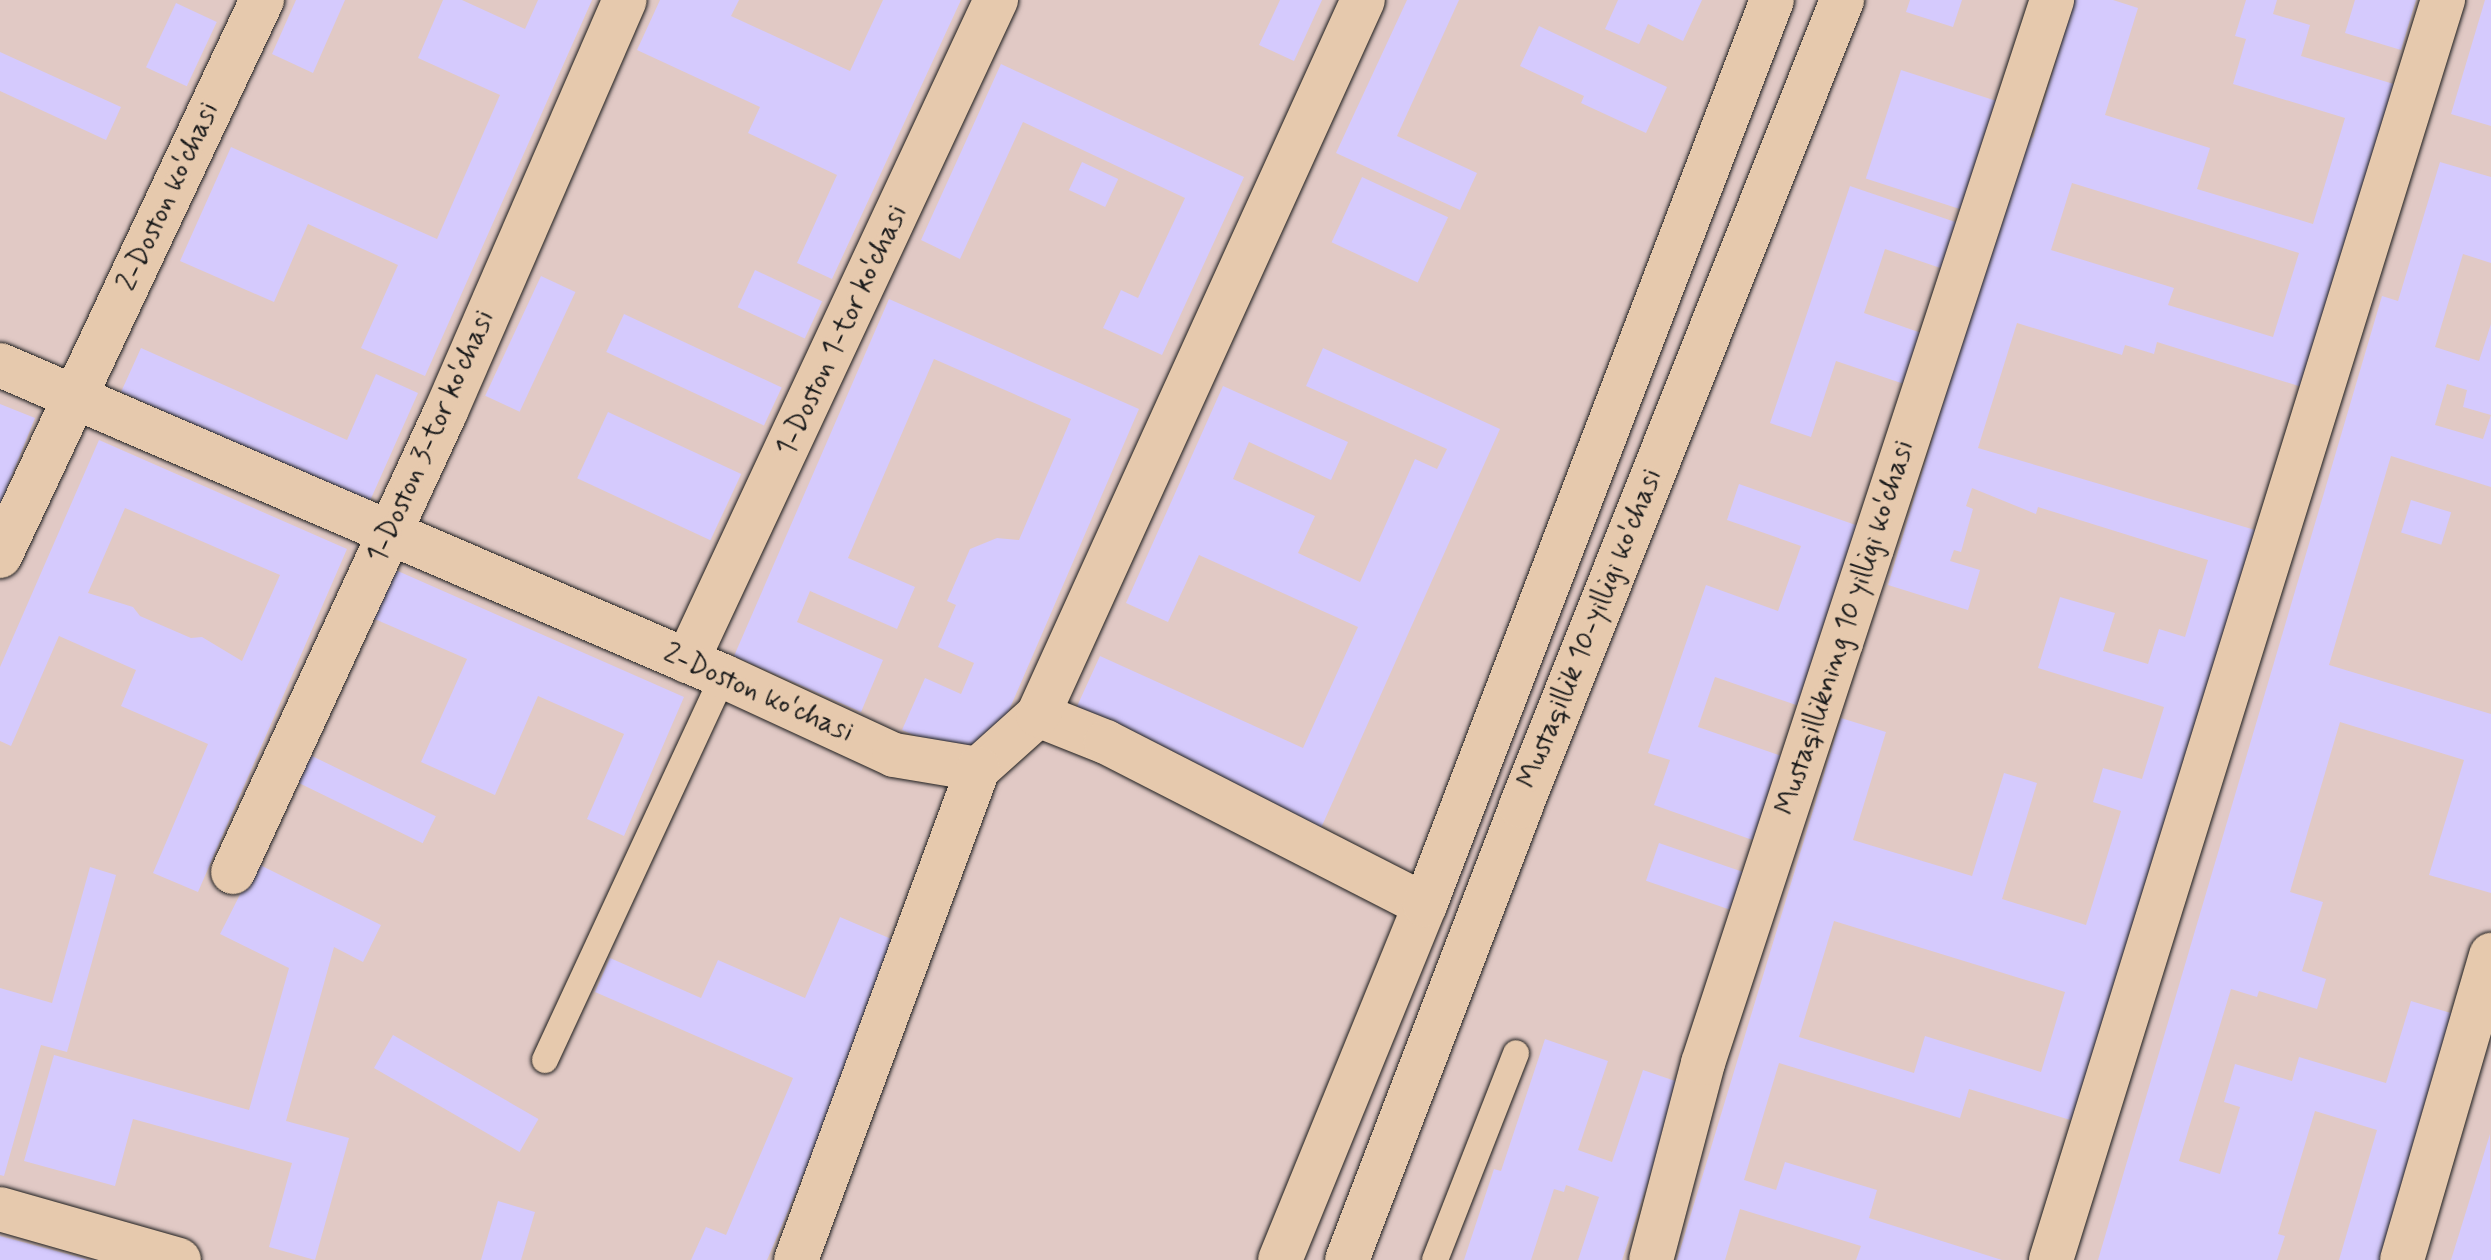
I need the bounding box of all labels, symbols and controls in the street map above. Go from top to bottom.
street label: 2-Doston koʻchasi [111,98,227,296]
street label: 1-Doston 1-tor koʻchasi [770,200,916,462]
street label: 1-Doston 3-tor koʻchasi [361,305,503,569]
street label: Mustaqillikning 10 yilligi koʻchasi [1770,437,1922,819]
street label: Mustaqillik 10-yilligi ko'chasi [1512,465,1670,793]
street label: 2-Doston koʻchasi [659,638,857,750]

